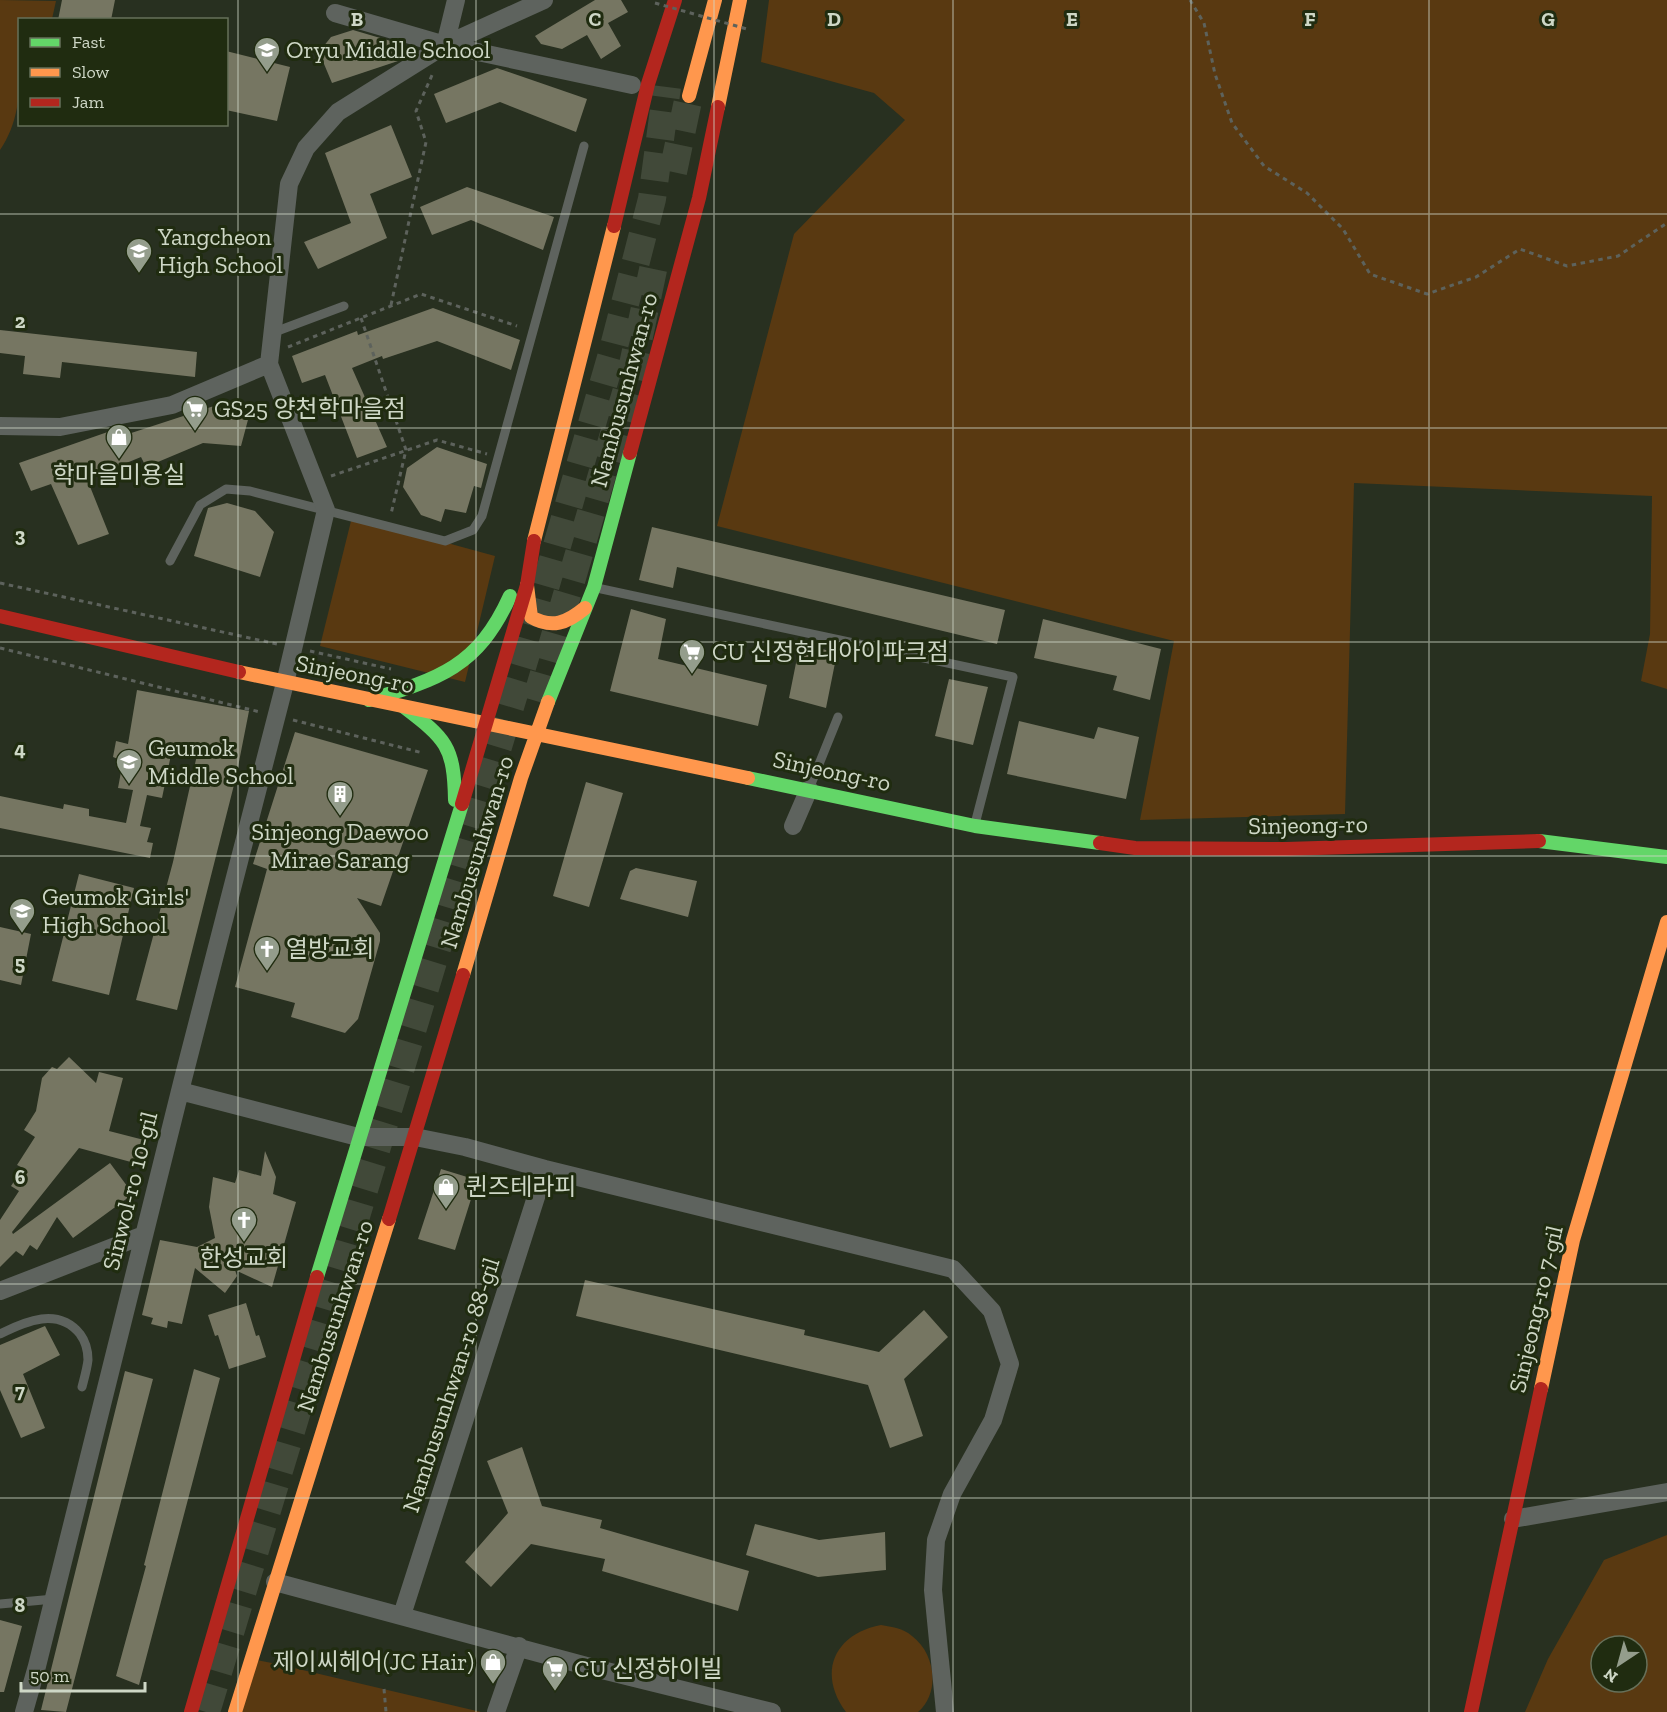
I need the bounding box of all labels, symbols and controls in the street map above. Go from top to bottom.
text: B [351,7,363,31]
text: C [589,7,602,31]
text: D [827,7,841,31]
text: E [1066,7,1078,31]
text: F [1304,7,1316,31]
text: G [1541,7,1555,31]
legend [18,18,228,126]
text: Fast [72,31,105,53]
school or university icon: Oryu Middle School [252,35,282,73]
place label: Oryu Middle School [286,35,490,64]
text: Slow [72,61,109,83]
text: Jam [72,91,104,113]
place label: Yangcheon High School [157,222,283,279]
school or university icon: Yangcheon High School [124,236,154,274]
street label: Nambusunhwan-ro [584,289,663,490]
text: 2 [15,309,26,333]
supermarket icon: GS25 양천학마을점 [180,394,210,432]
place label: GS25 양천학마을점 [214,394,406,423]
shop icon: 학마을미용실 [104,422,134,460]
place label: 학마을미용실 [53,460,185,489]
text: 3 [15,523,26,547]
supermarket icon: CU 신정현대아이파크점 [677,637,707,675]
place label: CU 신정현대아이파크점 [712,637,949,666]
street label: Sinjeong-ro [294,648,417,699]
place label: Geumok Middle School [148,733,294,790]
text: 4 [14,737,26,761]
street label: Sinjeong-ro [771,744,894,797]
school or university icon: Geumok Middle School [114,747,144,785]
street label: Nambusunhwan-ro [433,752,520,952]
building icon: Sinjeong Daewoo Mirae Sarang [325,779,355,817]
street label: Sinjeong-ro [1248,809,1368,840]
place label: Sinjeong Daewoo Mirae Sarang [251,817,429,874]
place label: Geumok Girls' High School [42,882,189,939]
school or university icon: Geumok Girls' High School [7,896,37,934]
church icon: 열방교회 [252,934,282,972]
place label: 열방교회 [286,934,374,963]
text: 5 [15,951,25,975]
street label: Sinwol-ro 10-gil [96,1108,163,1273]
text: 6 [15,1165,26,1189]
shop icon: 퀸즈테라피 [431,1172,461,1210]
place label: 퀸즈테라피 [466,1172,576,1201]
church icon: 한성교회 [229,1205,259,1243]
street label: Nambusunhwan-ro [290,1216,379,1416]
street label: Sinjeong-ro 7-gil [1502,1223,1569,1395]
place label: 한성교회 [200,1243,288,1272]
street label: Nambusunhwan-ro 88-gil [396,1254,505,1516]
text: 7 [15,1379,25,1403]
text: 8 [15,1593,26,1617]
north arrow [1589,1634,1649,1694]
place label: 제이씨헤어(JC Hair) [272,1647,474,1676]
shop icon: 제이씨헤어(JC Hair) [478,1647,508,1685]
supermarket icon: CU 신정하이빌 [540,1654,570,1692]
place label: CU 신정하이빌 [574,1654,723,1683]
scale bar [21,1655,146,1693]
text: N [1600,1664,1621,1687]
text: 50 m [30,1665,70,1687]

